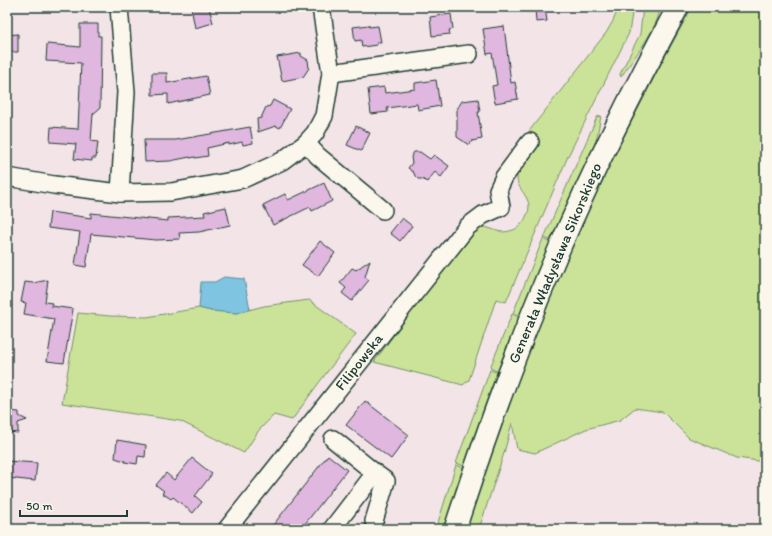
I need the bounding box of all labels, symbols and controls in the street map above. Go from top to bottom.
street label: Generała Władysława Sikorskiego [504,160,606,366]
street label: Filipowska [331,330,387,394]
scale bar [20,492,127,518]
text: 50 m [26,499,52,513]

